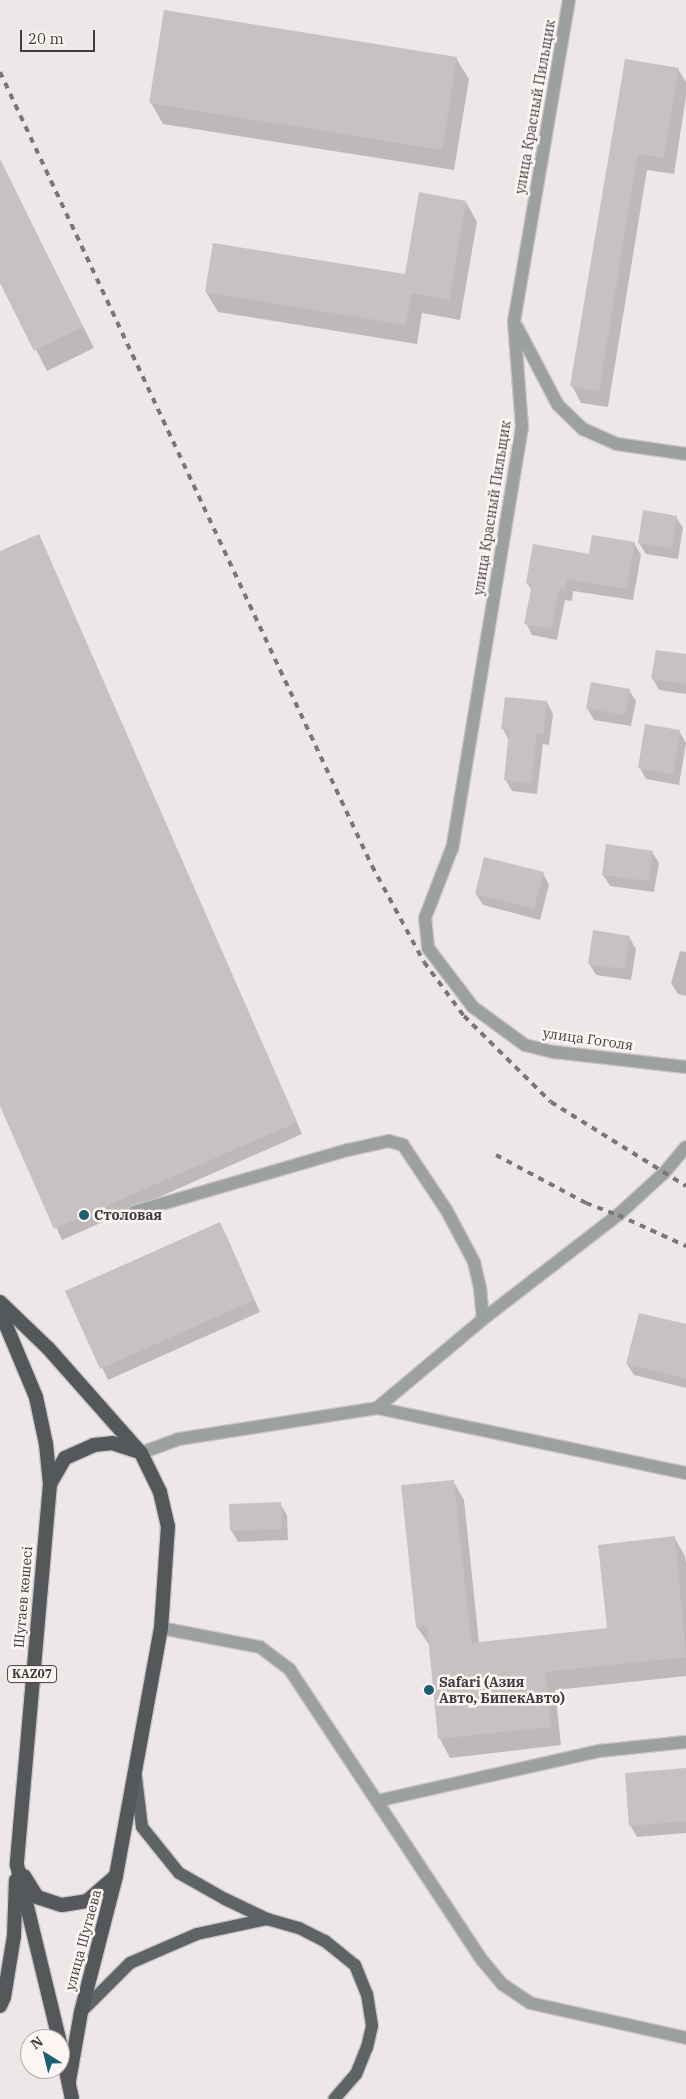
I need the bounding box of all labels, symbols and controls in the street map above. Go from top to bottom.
street label: улица Красный Пильщик [511,18,559,196]
scale bar [22,20,98,52]
text: 20 m [28,29,64,48]
street label: улица Красный Пильщик [470,419,514,597]
street label: улица Гоголя [542,1024,634,1054]
place label: Столовая [94,1207,162,1223]
marker: Столовая [78,1209,90,1221]
street label: Шугаев көшесі [10,1546,36,1648]
road number: KAZ07 [7,1665,57,1684]
place label: Safari (Азия Авто, БипекАвто) [439,1674,565,1706]
marker: Safari (Азия Авто, БипекАвто) [423,1684,435,1696]
street label: улица Шугаева [61,1888,105,1992]
north arrow [20,2029,70,2079]
text: N [27,2032,47,2053]

